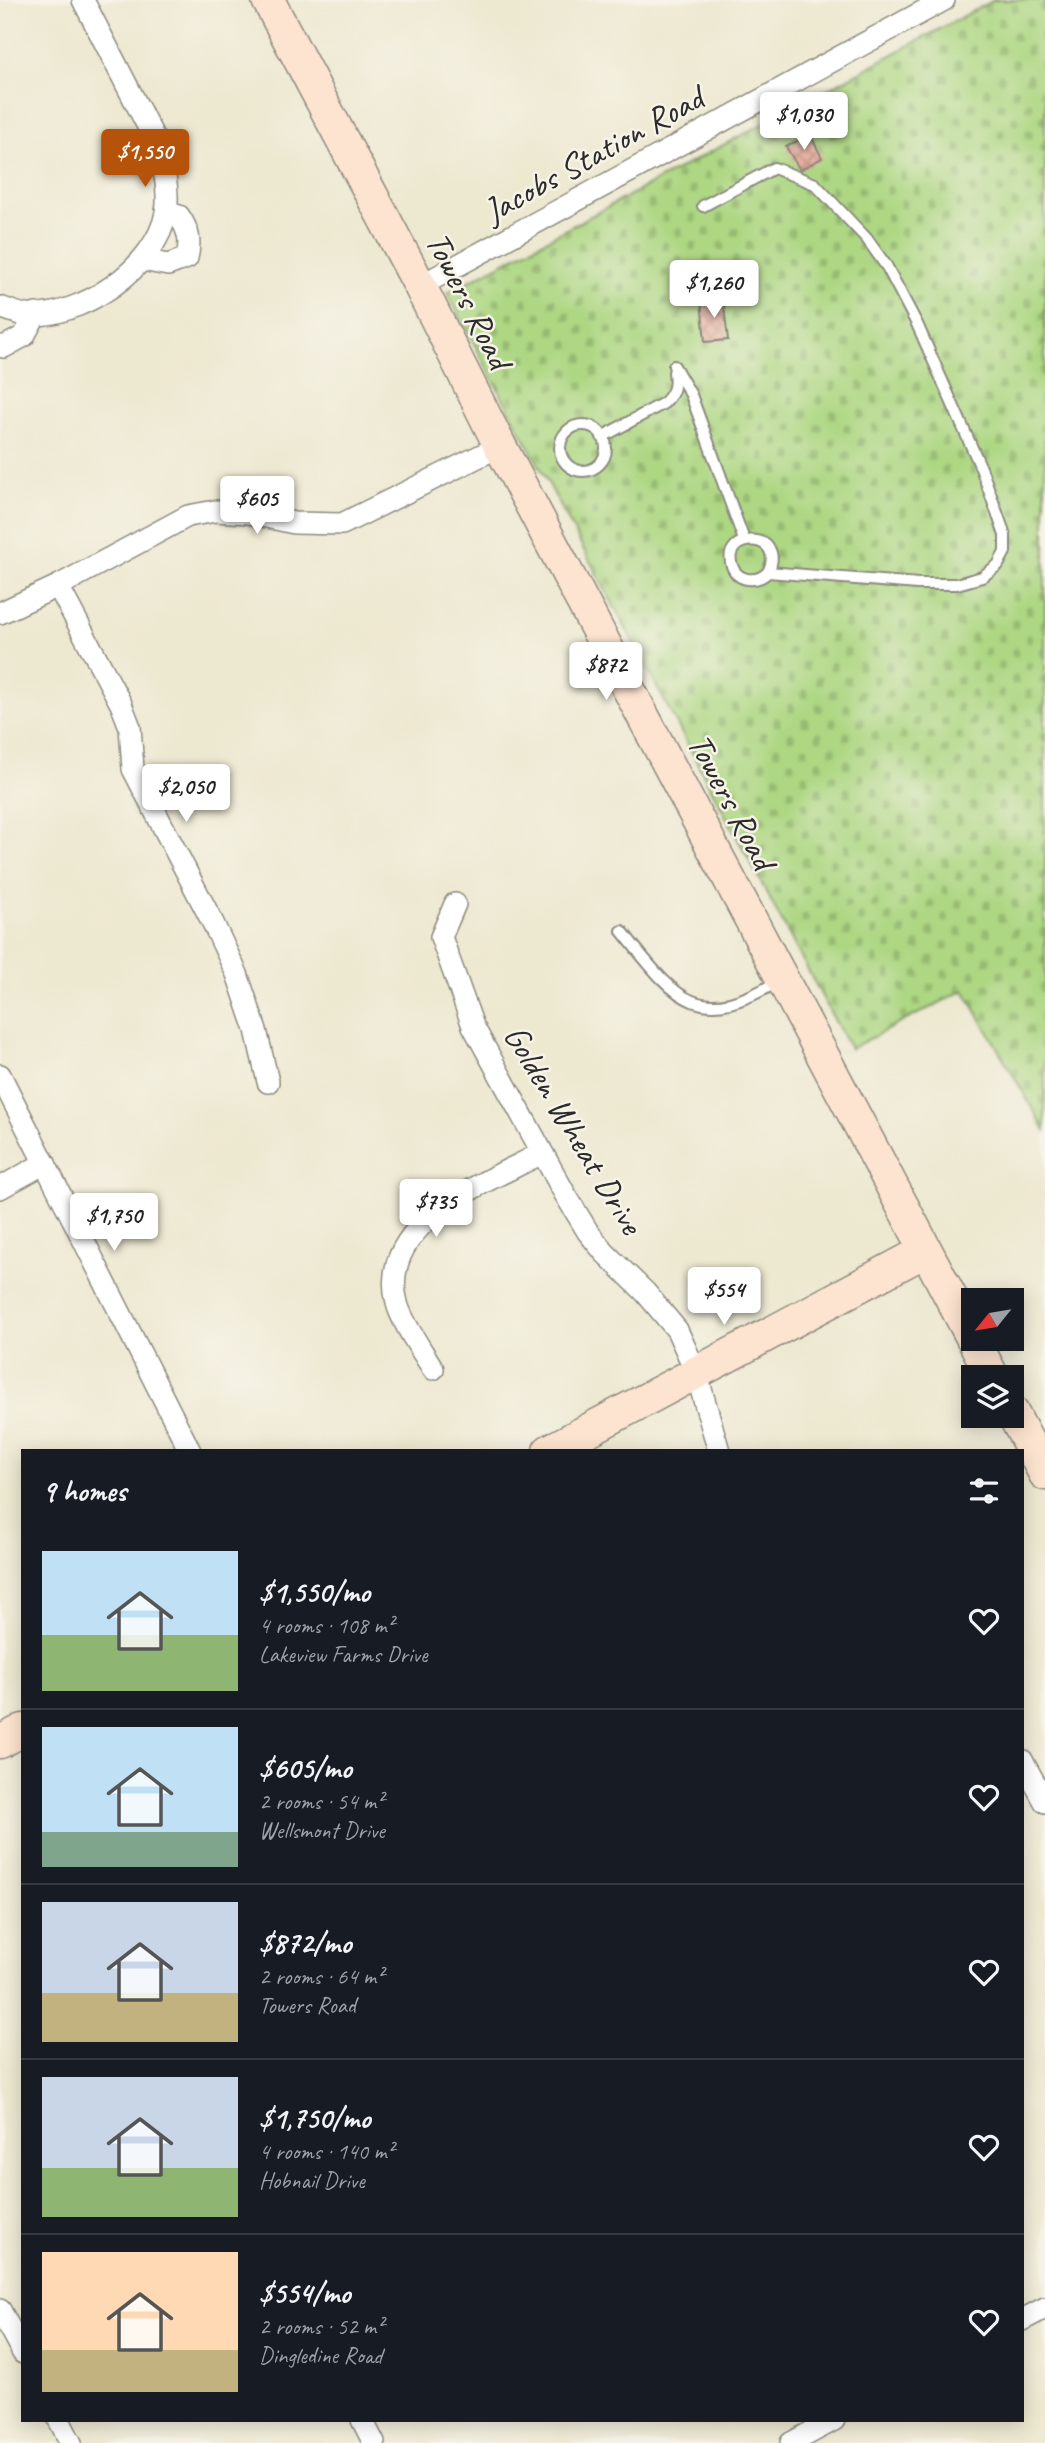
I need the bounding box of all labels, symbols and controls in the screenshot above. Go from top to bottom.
street label: Jacobs Station Road [474,73,716,234]
pin: $1,030 [747,92,861,152]
text: $1,030 [776,100,832,129]
pin: $1,550 [88,130,202,189]
text: $1,550 [117,137,173,166]
street label: Towers Road [415,224,524,381]
pin: $1,260 [657,260,771,320]
text: $1,260 [686,268,742,297]
pin: $605 [216,476,298,536]
text: $605 [236,484,278,513]
pin: $872 [565,642,647,702]
text: $872 [585,650,627,679]
street label: Towers Road [677,726,788,881]
pin: $2,050 [129,764,243,824]
text: $2,050 [158,772,214,801]
street label: Golden Wheat Drive [493,1016,655,1244]
pin: $735 [395,1180,477,1239]
text: $735 [416,1187,456,1216]
pin: $1,750 [57,1194,171,1253]
text: $1,750 [86,1201,142,1230]
pin: $554 [683,1268,765,1327]
text: $554 [704,1275,744,1304]
north arrow [961,1288,1024,1351]
map controls [961,1288,1024,1428]
button: layers [961,1365,1024,1428]
text: 9 homes [42,1472,126,1510]
icon: filters [965,1472,1003,1510]
text: $1,550/mo [259,1573,370,1611]
icon: home [98,1579,182,1663]
icon: heart [965,1602,1003,1640]
text: 4 rooms · 108 m² [259,1611,394,1640]
text: Lakeview Farms Drive [259,1640,427,1669]
text: $605/mo [259,1749,352,1787]
icon: home [98,1755,182,1839]
icon: heart [965,1778,1003,1816]
text: 2 rooms · 54 m² [259,1787,383,1816]
text: Wellsmont Drive [259,1816,385,1845]
text: $872/mo [259,1924,351,1962]
icon: home [98,1930,182,2014]
icon: heart [965,1953,1003,1991]
text: 2 rooms · 64 m² [259,1962,383,1991]
text: Towers Road [259,1991,356,2020]
text: $1,750/mo [259,2099,370,2137]
icon: home [98,2105,182,2189]
icon: heart [965,2128,1003,2166]
text: 4 rooms · 140 m² [259,2137,394,2166]
text: Hobnail Drive [259,2166,365,2195]
text: $554/mo [259,2274,350,2312]
icon: home [98,2280,182,2364]
icon: heart [965,2303,1003,2341]
text: 2 rooms · 52 m² [259,2312,383,2341]
text: Dingledine Road [259,2341,382,2370]

